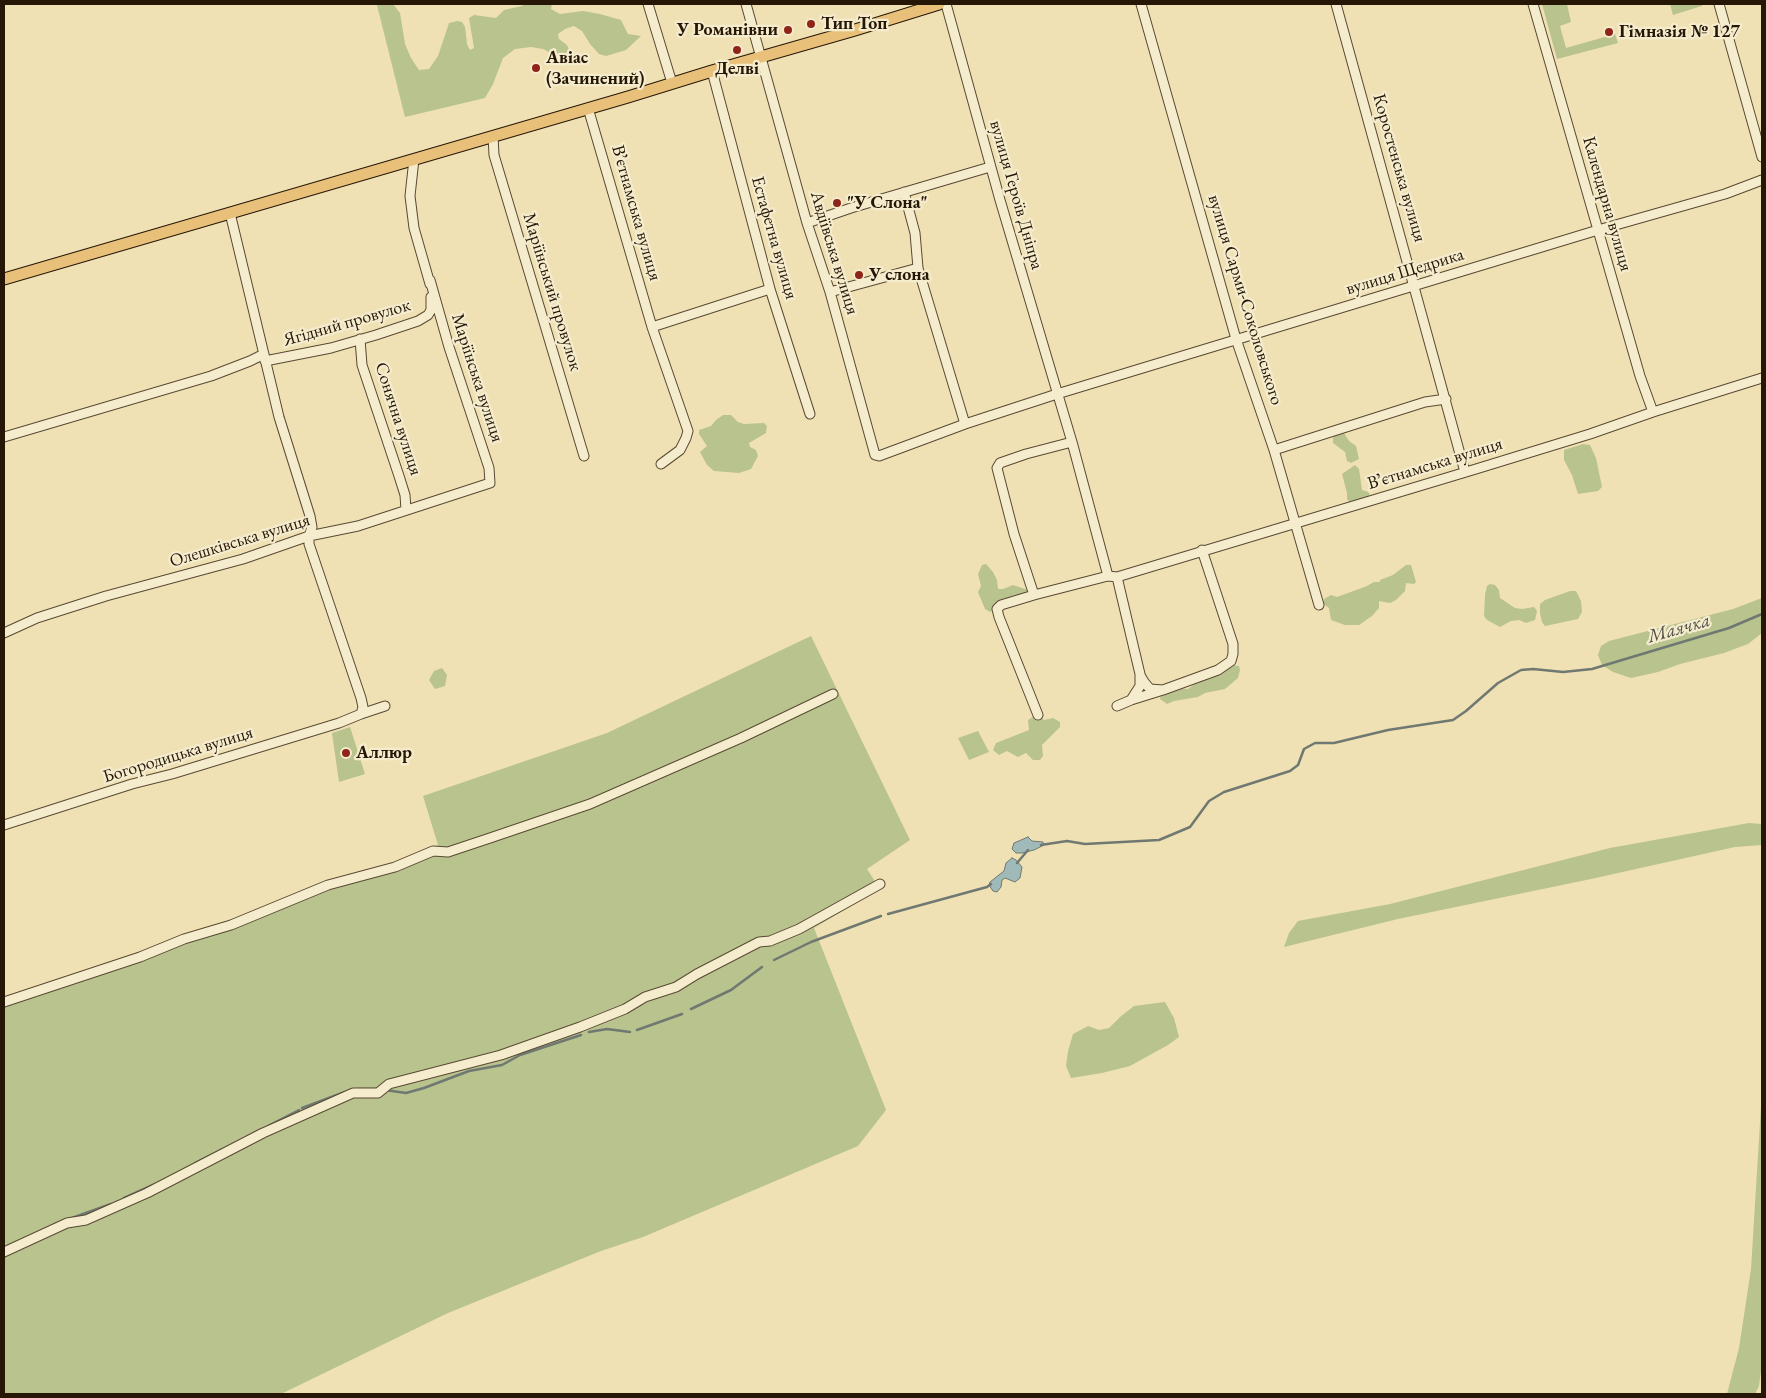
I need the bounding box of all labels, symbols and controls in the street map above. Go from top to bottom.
place label: Тип Топ [821,13,887,35]
marker: Тип Топ [805,18,817,30]
place label: У Романівни [677,19,778,41]
place label: Гімназія № 127 [1619,21,1740,43]
marker: У Романівни [782,24,794,36]
marker: Гімназія № 127 [1603,26,1615,38]
marker: Делві [731,44,743,56]
place label: Авіас (Зачинений) [546,47,645,90]
place label: Делві [715,58,759,80]
marker: Авіас (Зачинений) [530,62,542,74]
street label: Коростенська вулиця [1367,91,1431,245]
street label: вулиця Героїв Дніпра [984,118,1048,272]
street label: Календарна вулиця [1577,134,1637,274]
street label: Вʼєтнамська вулиця [606,143,666,283]
street label: Естафетна вулиця [746,174,802,302]
street label: Авдіївська вулиця [805,189,863,317]
place label: "У Слона" [847,192,928,214]
street label: вулиця Сарми-Соколовського [1203,192,1287,408]
marker: "У Слона" [831,197,843,209]
street label: Маріїнський провулок [518,210,586,374]
street label: вулиця Щедрика [1343,244,1467,300]
place label: У слона [869,264,930,286]
marker: У слона [853,269,865,281]
street label: Ягідний провулок [281,295,413,351]
street label: Маріїнська вулиця [446,311,508,445]
street label: Сонячна вулиця [370,360,426,478]
street label: Вʼєтнамська вулиця [1365,433,1505,495]
street label: Олешківська вулиця [167,509,313,573]
water label: Маячка [1645,609,1713,649]
street label: Богородицька вулиця [100,722,256,788]
place label: Аллюр [356,742,412,764]
marker: Аллюр [340,747,352,759]

